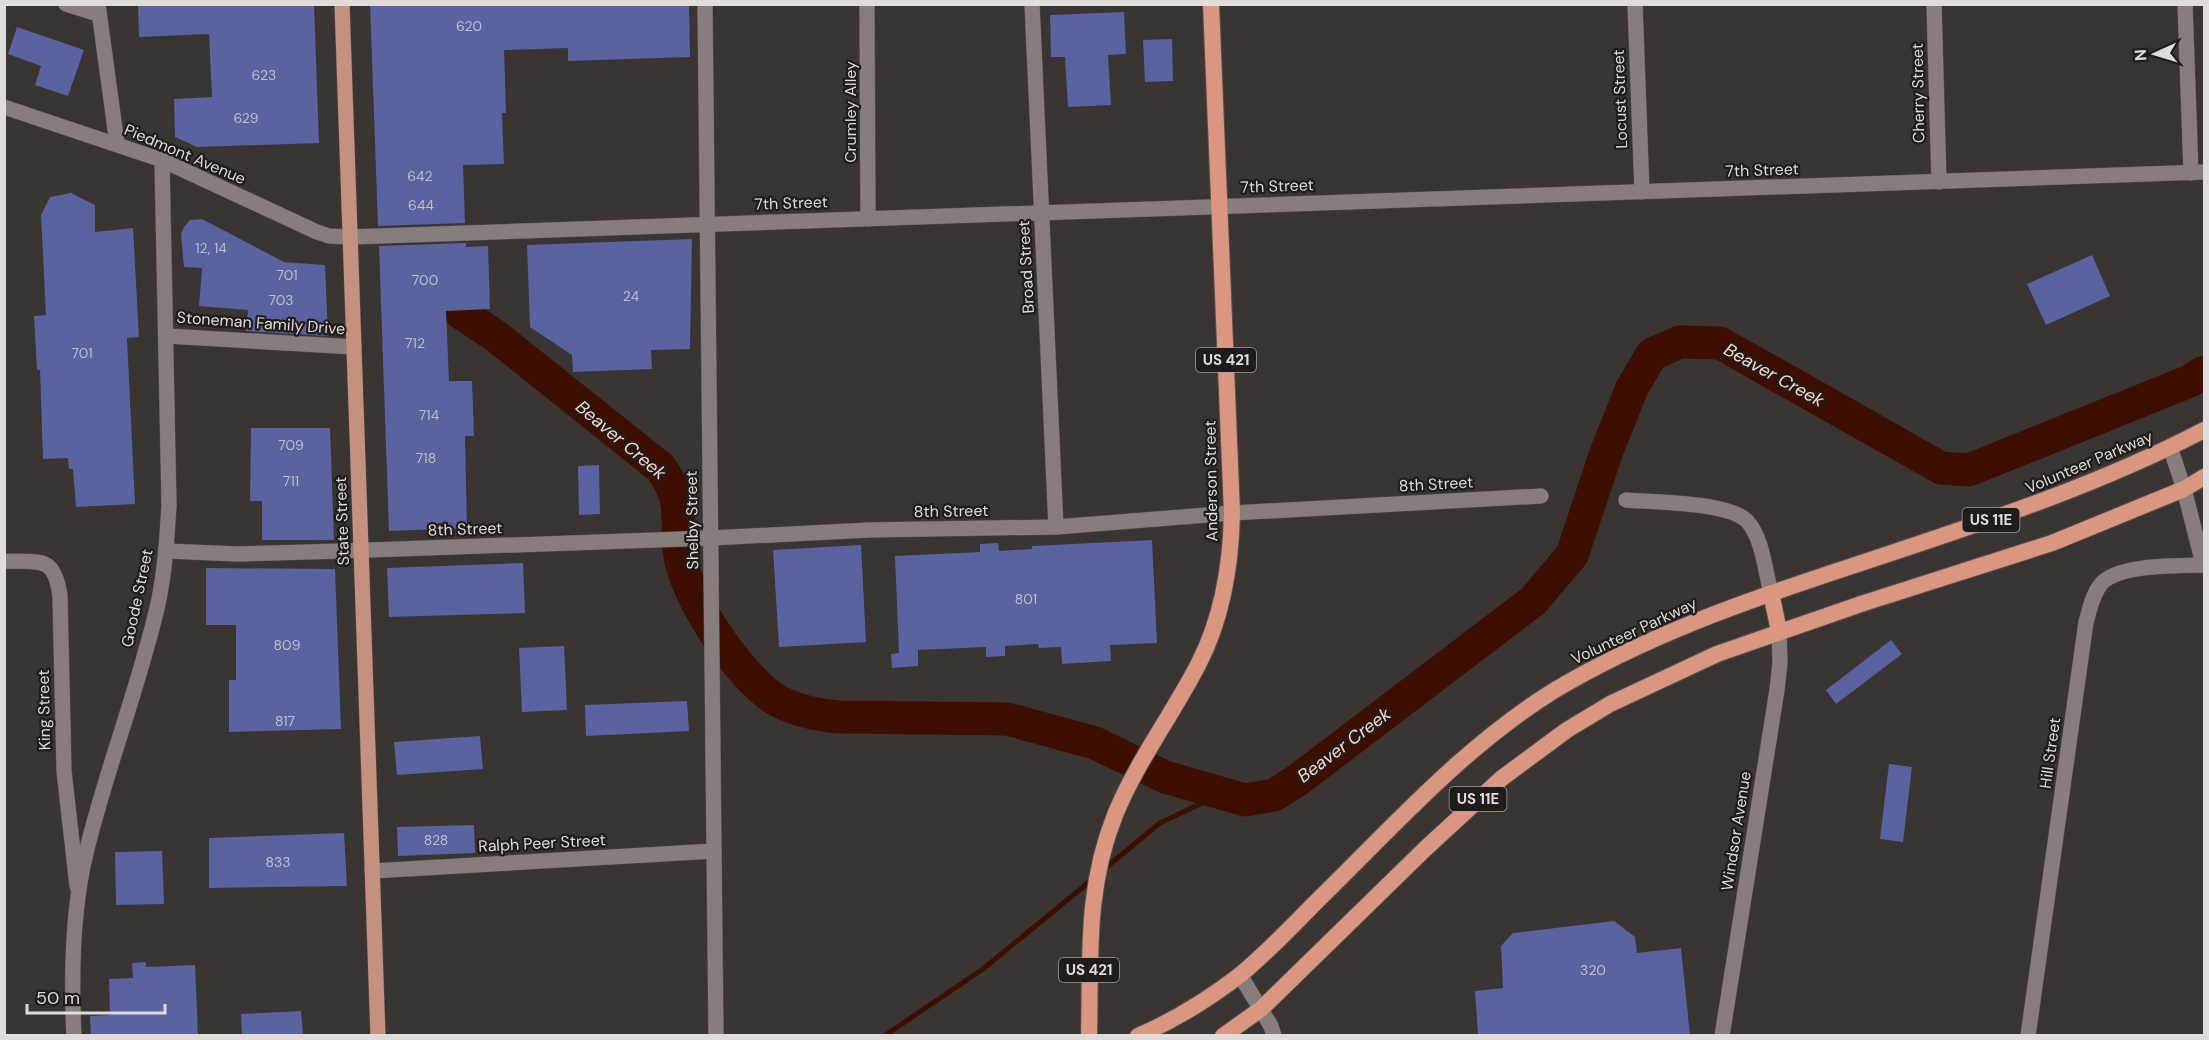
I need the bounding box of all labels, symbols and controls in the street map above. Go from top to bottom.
house number: 620 [456,17,482,35]
north arrow [2125,24,2185,84]
street label: Cherry Street [1907,43,1929,143]
text: N [2130,48,2151,62]
street label: Locust Street [1608,49,1632,149]
street label: Crumley Alley [840,61,861,163]
house number: 623 [252,66,276,84]
house number: 629 [233,109,259,127]
street label: Piedmont Avenue [121,119,249,189]
street label: 7th Street [1725,158,1799,182]
house number: 642 [407,167,433,185]
street label: 7th Street [1240,174,1314,198]
street label: 7th Street [754,191,828,215]
house number: 644 [408,196,434,214]
street label: Broad Street [1013,220,1039,314]
house number: 12, 14 [195,239,227,257]
house number: 701 [276,266,298,284]
house number: 700 [412,271,438,289]
house number: 24 [623,287,640,305]
house number: 703 [268,291,294,309]
street label: Stoneman Family Drive [176,307,346,339]
house number: 712 [405,334,425,352]
water label: Beaver Creek [1720,338,1829,413]
house number: 701 [71,344,93,362]
road number: US 421 [1196,348,1256,372]
water label: Beaver Creek [571,395,672,485]
house number: 714 [419,406,440,424]
street label: Anderson Street [1199,420,1223,542]
street label: Volunteer Parkway [2022,426,2156,498]
house number: 709 [278,436,304,454]
house number: 718 [416,449,436,467]
street label: Shelby Street [681,470,703,570]
house number: 711 [283,472,299,490]
street label: 8th Street [1398,472,1474,496]
street label: State Street [330,476,354,566]
street label: 8th Street [913,500,989,522]
road number: US 11E [1962,508,2020,532]
street label: 8th Street [427,517,503,541]
street label: Goode Street [116,547,158,649]
house number: 801 [1015,590,1037,608]
street label: Volunteer Parkway [1568,593,1700,669]
house number: 809 [274,636,301,654]
street label: King Street [33,669,55,751]
water label: Beaver Creek [1292,701,1396,788]
house number: 817 [275,712,295,730]
street label: Hill Street [2035,716,2065,790]
street label: Windsor Avenue [1716,770,1756,892]
road number: US 11E [1450,787,1506,811]
street label: Ralph Peer Street [478,829,606,857]
house number: 828 [424,831,448,849]
house number: 833 [265,853,291,871]
road number: US 421 [1059,958,1119,982]
house number: 320 [1580,961,1606,979]
scale bar [27,977,165,1015]
text: 50 m [36,986,80,1010]

